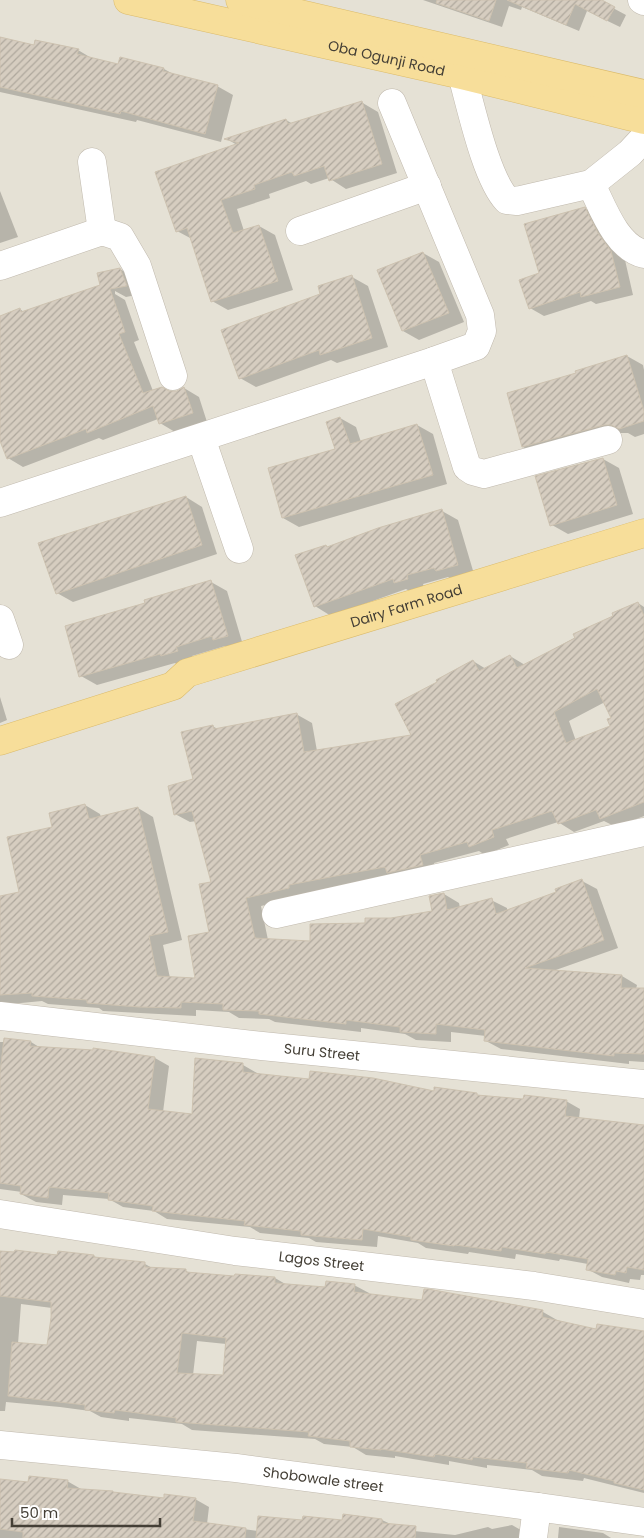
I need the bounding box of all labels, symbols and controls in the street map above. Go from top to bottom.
street label: Oba Ogunji Road [326,35,447,81]
street label: Dairy Farm Road [348,579,465,632]
street label: Suru Street [283,1038,361,1066]
street label: Lagos Street [278,1246,365,1276]
street label: Shobowale street [262,1462,385,1497]
scale bar [12,1496,160,1528]
text: 50 m [20,1502,58,1523]

